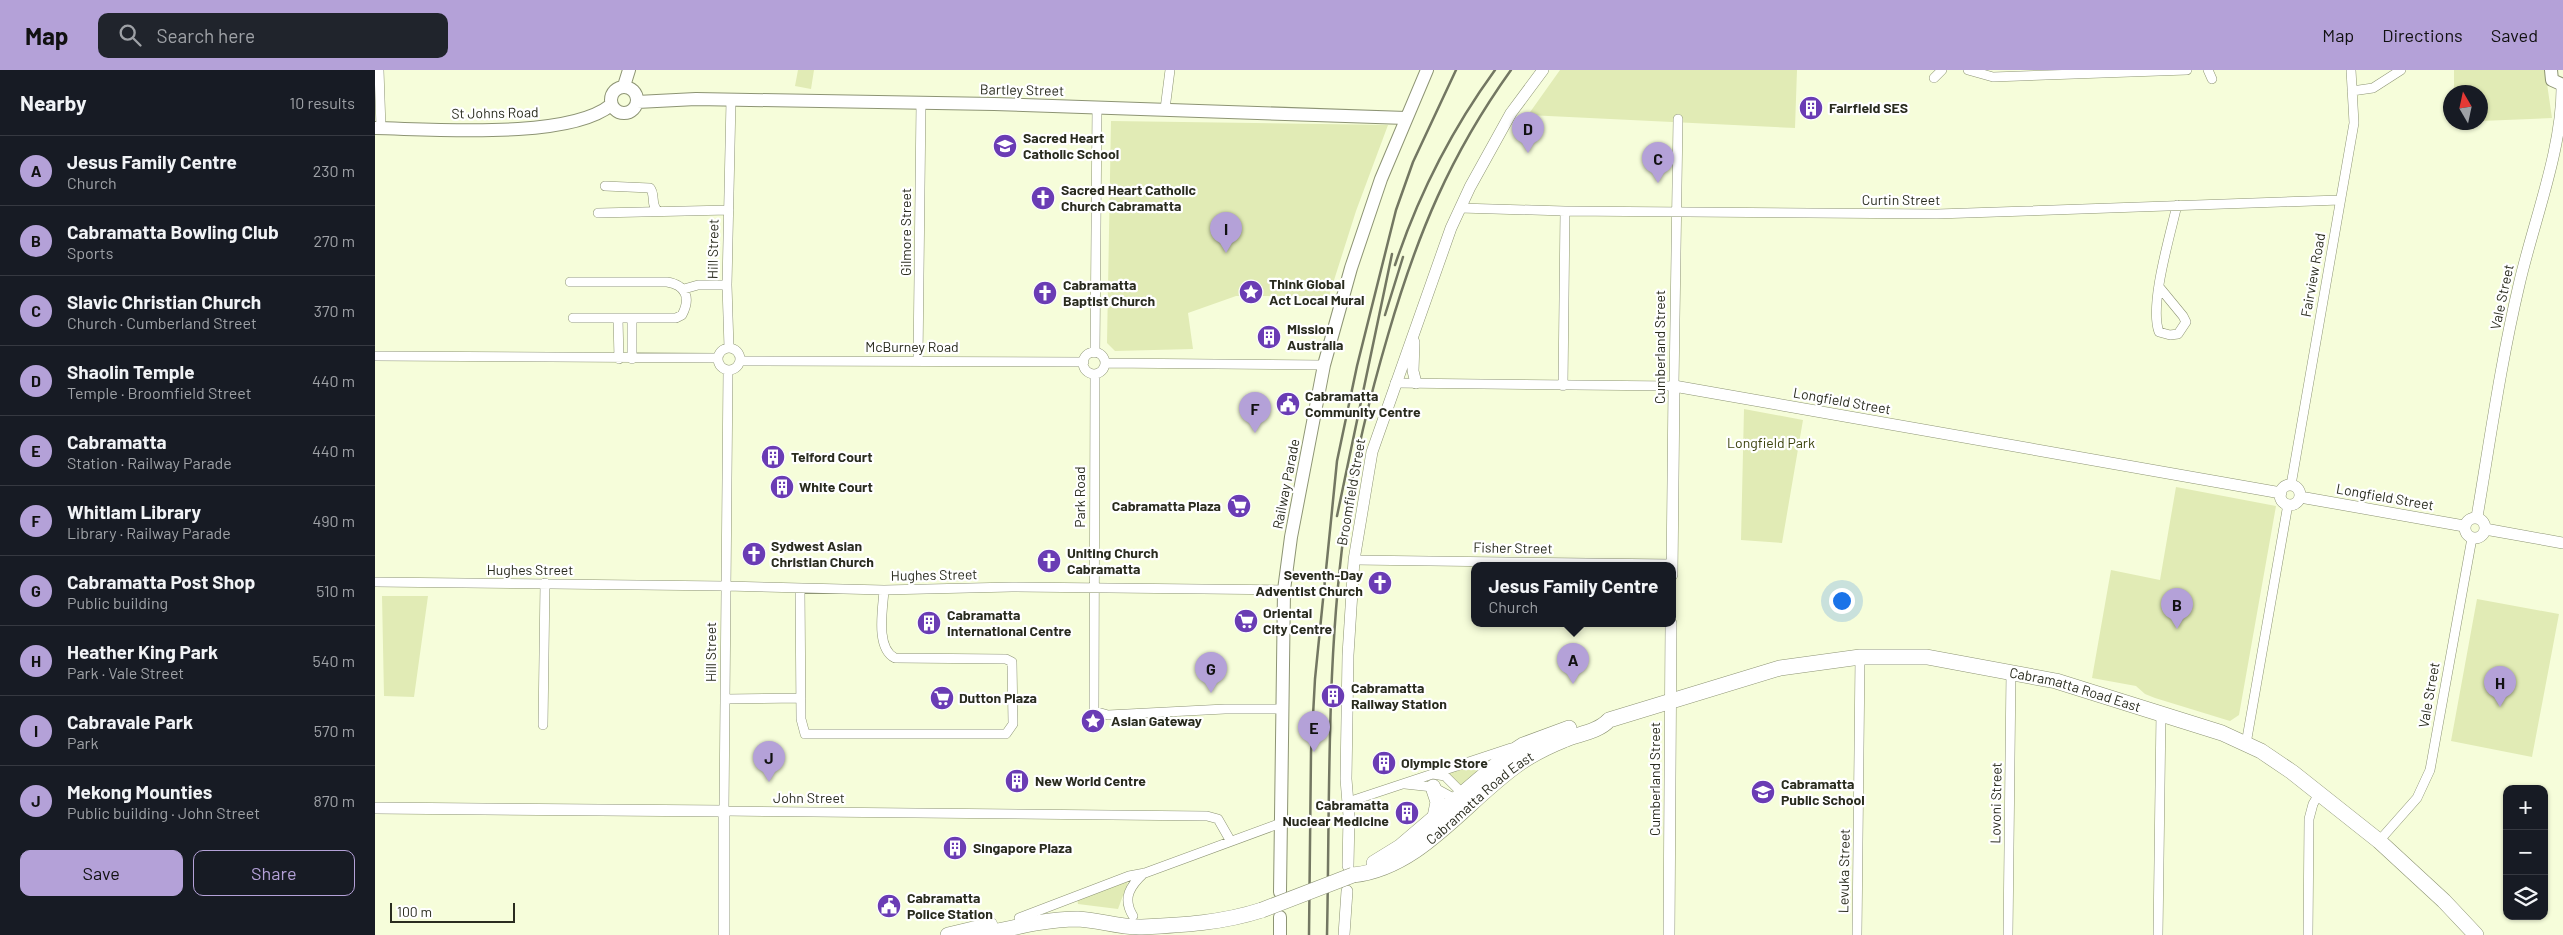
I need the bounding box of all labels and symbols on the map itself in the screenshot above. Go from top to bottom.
street label: Bartley Street [980,80,1064,99]
north arrow [2443,85,2488,130]
building icon: Fairfield SES [1798,95,1824,121]
place label: Fairfield SES [1829,99,1908,116]
street label: St Johns Road [451,103,539,122]
pin: D [1512,112,1544,153]
place label: Sacred Heart Catholic School [1023,129,1119,162]
school or university icon: Sacred Heart Catholic School [992,133,1018,159]
pin: C [1642,142,1674,183]
place label: Sacred Heart Catholic Church Cabramatta [1061,181,1196,214]
church icon: Sacred Heart Catholic Church Cabramatta [1030,185,1056,211]
street label: Gilmore Street [897,188,914,276]
street label: Curtin Street [1862,191,1940,208]
pin: I [1210,212,1242,253]
street label: Hill Street [703,219,722,279]
street label: Fairview Road [2297,232,2328,318]
street label: Vale Street [2486,263,2517,331]
place label: Think Global Act Local Mural [1269,275,1364,308]
place label: Cabramatta Baptist Church [1063,276,1155,309]
place icon: Think Global Act Local Mural [1238,279,1264,305]
church icon: Cabramatta Baptist Church [1032,280,1058,306]
street label: Cumberland Street [1651,290,1668,404]
place label: Mission Australia [1287,320,1343,353]
building icon: Mission Australia [1256,324,1282,350]
street label: McBurney Road [865,338,959,355]
street label: Longfield Street [1792,384,1892,417]
place label: Cabramatta Community Centre [1305,387,1421,420]
public building icon: Cabramatta Community Centre [1275,391,1301,417]
pin: F [1239,392,1271,433]
park label: Longfield Park [1727,434,1815,451]
street label: Railway Parade [1268,437,1303,530]
street label: Broomfield Street [1333,437,1368,547]
building icon: Telford Court [760,444,786,470]
place label: Telford Court [791,448,872,465]
street label: Park Road [1071,466,1088,528]
building icon: White Court [769,474,795,500]
place label: White Court [799,478,873,495]
street label: Longfield Street [2335,480,2435,513]
supermarket icon: Cabramatta Plaza [1226,493,1252,519]
place label: Cabramatta Plaza [1112,497,1221,514]
place label: Sydwest Asian Christian Church [771,537,874,570]
street label: Fisher Street [1473,538,1553,557]
church icon: Sydwest Asian Christian Church [741,541,767,567]
place label: Uniting Church Cabramatta [1067,544,1158,577]
church icon: Uniting Church Cabramatta [1036,548,1062,574]
street label: Hughes Street [487,561,573,578]
street label: Hughes Street [890,565,977,584]
place label: Seventh-Day Adventist Church [1256,566,1363,599]
church icon: Seventh-Day Adventist Church [1367,570,1393,596]
your location [1829,588,1855,614]
pin: B [2161,588,2193,629]
place label: Oriental City Centre [1263,604,1333,637]
place label: Cabramatta International Centre [947,606,1072,639]
supermarket icon: Oriental City Centre [1233,608,1259,634]
building icon: Cabramatta International Centre [916,610,942,636]
street label: Hill Street [702,622,719,682]
pin: A [1557,643,1589,684]
pin: G [1195,652,1227,693]
street label: Vale Street [2414,661,2443,729]
street label: Cabramatta Road East [2008,664,2143,715]
pin: H [2484,666,2516,707]
place label: Cabramatta Railway Station [1351,679,1447,712]
building icon: Cabramatta Railway Station [1320,683,1346,709]
supermarket icon: Dutton Plaza [929,685,955,711]
place label: Dutton Plaza [959,689,1037,706]
place icon: Asian Gateway [1080,708,1106,734]
pin: E [1298,711,1330,752]
place label: Asian Gateway [1111,712,1202,729]
street label: Cumberland Street [1646,722,1663,836]
pin: J [753,741,785,782]
street label: Cabramatta Road East [1422,747,1536,848]
building icon: Olympic Store [1371,750,1397,776]
place label: Olympic Store [1401,754,1488,771]
street label: Lovoni Street [1986,762,2005,844]
building icon: New World Centre [1004,768,1030,794]
place label: New World Centre [1035,772,1146,789]
place label: Cabramatta Public School [1781,775,1865,808]
school or university icon: Cabramatta Public School [1750,779,1776,805]
street label: John Street [773,789,845,806]
place label: Cabramatta Nuclear Medicine [1283,796,1389,829]
building icon: Cabramatta Nuclear Medicine [1394,800,1420,826]
street label: Levuka Street [1834,829,1853,913]
building icon: Singapore Plaza [942,835,968,861]
place label: Singapore Plaza [973,839,1072,856]
place label: Cabramatta Police Station [907,889,993,922]
public building icon: Cabramatta Police Station [876,893,902,919]
scale bar [390,900,515,923]

